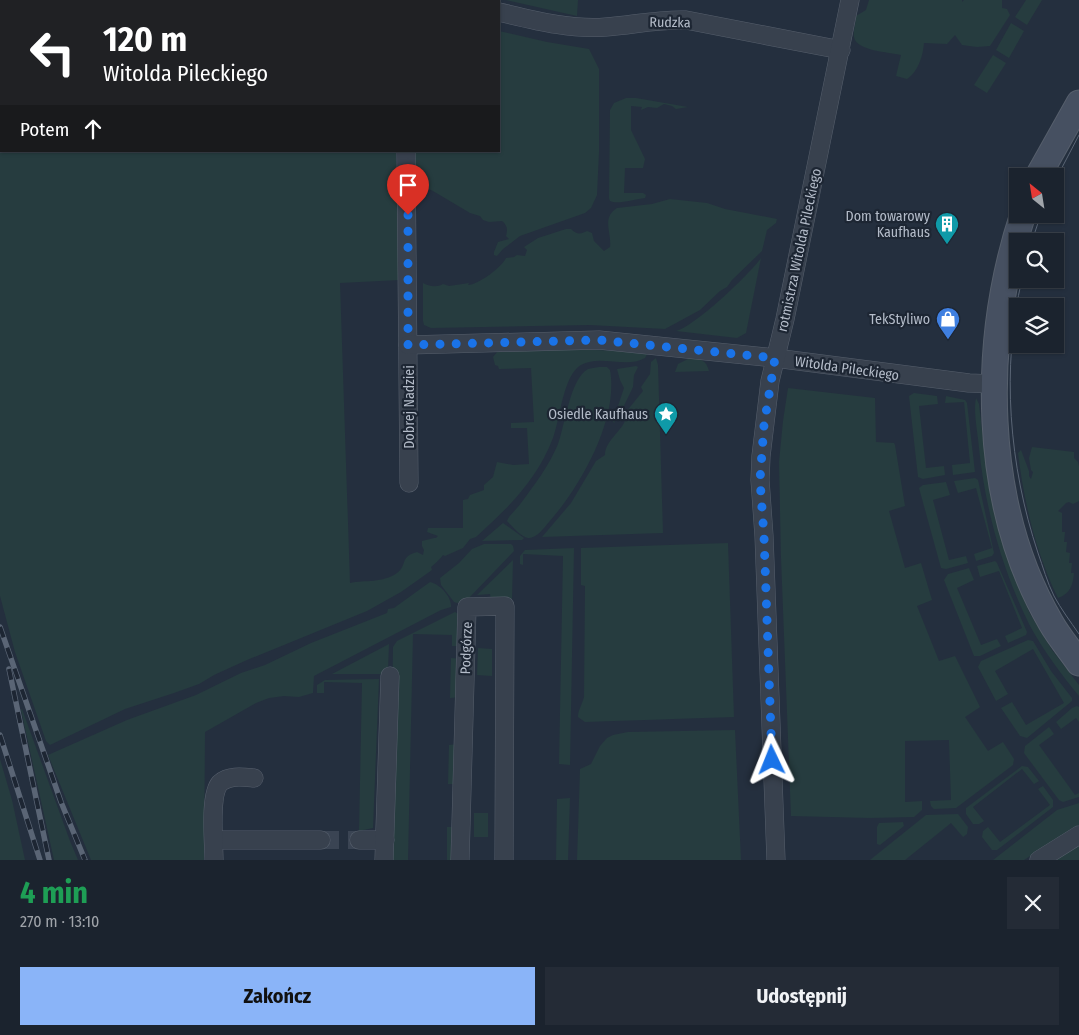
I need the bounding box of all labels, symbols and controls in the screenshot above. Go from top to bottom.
street label: Rudzka [649,14,691,31]
text: 120 m [103,18,187,60]
icon: left [20,20,85,85]
text: Witolda Pileckiego [103,60,268,87]
icon: ahead [79,115,107,143]
text: Potem [20,118,69,141]
pin [387,164,429,215]
street label: rotmistrza Witolda Pileckiego [774,167,825,333]
north arrow [1009,168,1064,222]
map controls [1009,168,1064,353]
icon: arrive [394,171,422,199]
place label: Dom towarowy Kaufhaus [846,208,931,241]
building icon: Dom towarowy Kaufhaus [934,211,960,245]
button: search [1009,233,1064,288]
button: layers [1009,298,1064,353]
shop icon: TekStyliwo [935,306,961,340]
place label: TekStyliwo [869,311,930,328]
street label: Witolda Pileckiego [794,353,900,384]
street label: Dobrej Nadziei [401,365,418,449]
place icon: Osiedle Kaufhaus [653,401,679,435]
place label: Osiedle Kaufhaus [548,406,648,423]
street label: Podgórze [457,621,476,675]
position arrow [745,733,797,785]
text: 4 min [20,875,88,911]
button: close [1007,877,1059,929]
text: 270 m · 13:10 [20,912,99,931]
button: Zakończ [20,967,535,1025]
button: Udostępnij [545,967,1059,1025]

